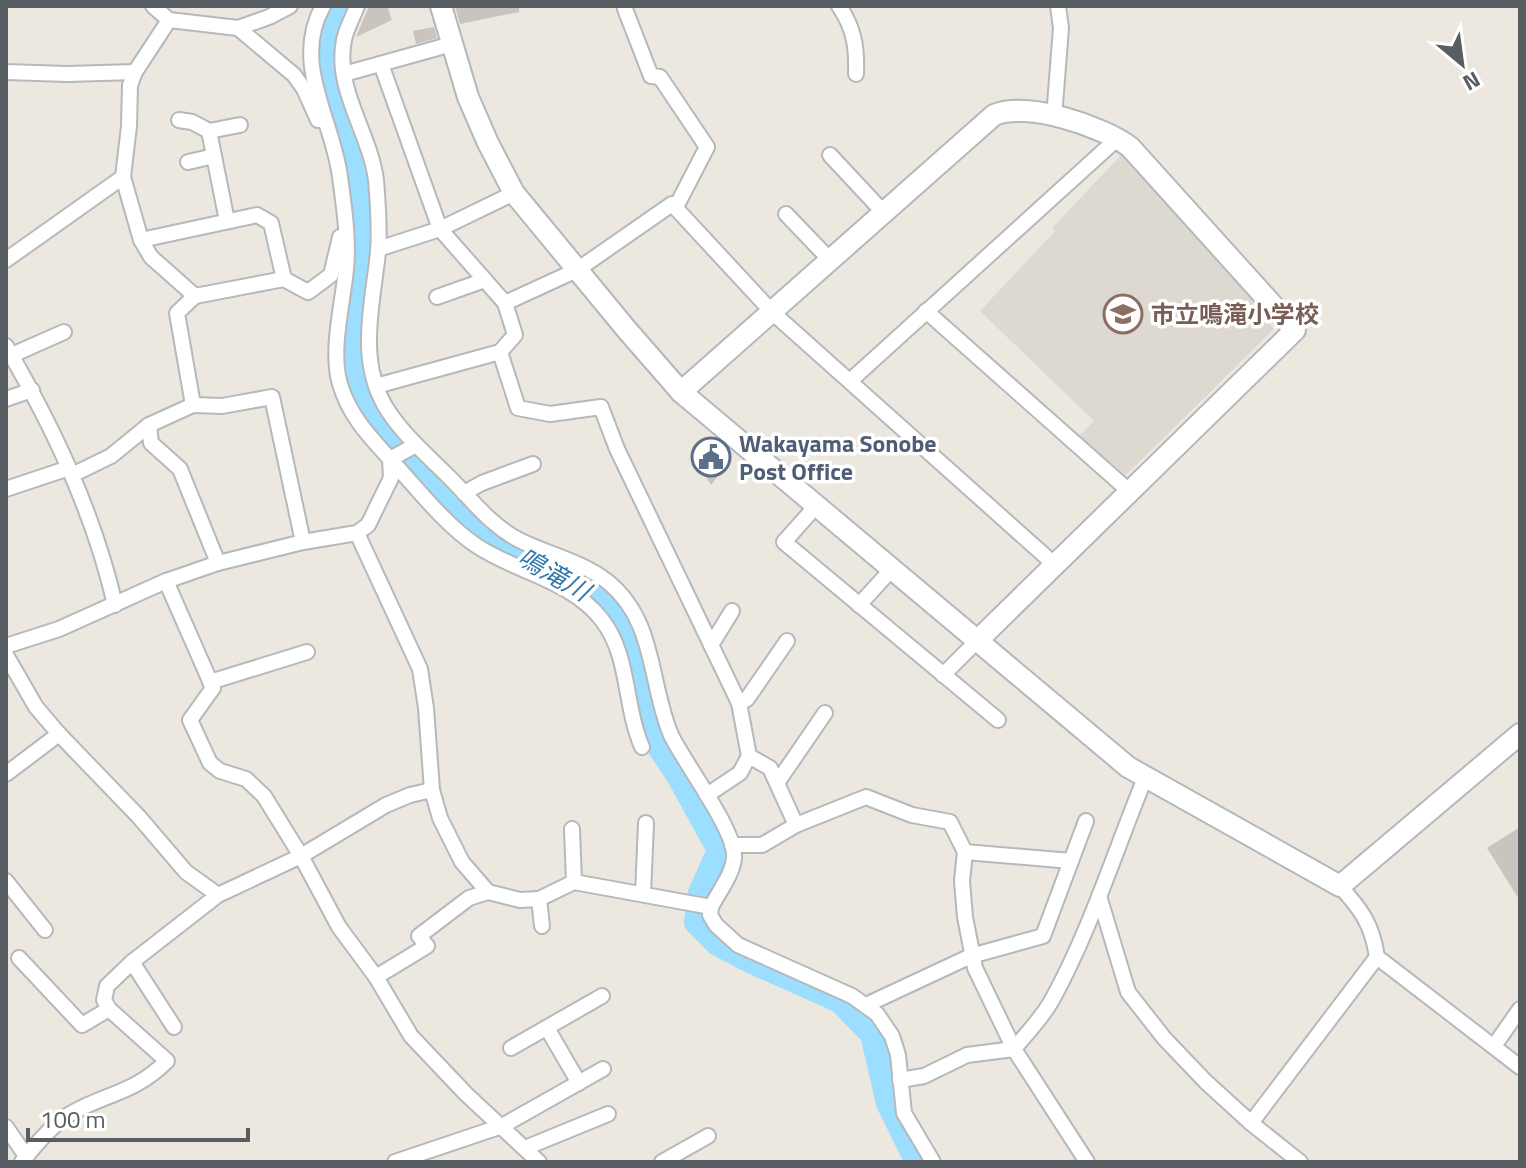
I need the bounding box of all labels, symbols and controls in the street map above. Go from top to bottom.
north arrow [1422,24,1502,104]
text: N [1457,63,1487,100]
school or university icon: 市立鳴滝小学校 [1102,293,1144,335]
place label: 市立鳴滝小学校 [1151,296,1319,332]
place label: Wakayama Sonobe Post Office [739,425,937,489]
public building icon: Wakayama Sonobe Post Office [690,436,732,478]
water label: 鳴滝川 [510,538,600,612]
scale bar [28,1092,248,1142]
text: 100 m [40,1101,106,1137]

